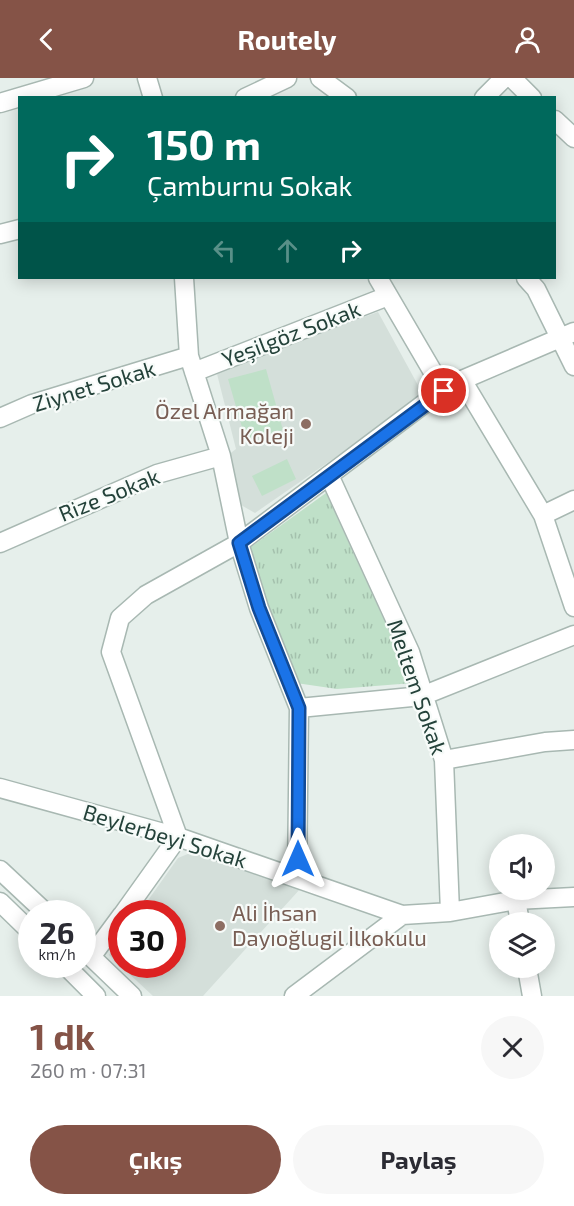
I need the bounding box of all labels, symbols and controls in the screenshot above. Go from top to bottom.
icon: back [30,23,63,56]
text: Routely [237,23,337,55]
icon: person [511,23,544,56]
text: 150 m [147,118,261,168]
icon: right [48,120,126,198]
text: Çamburnu Sokak [147,169,352,201]
icon: left [208,234,241,267]
icon: ahead [271,234,304,267]
icon: right [334,234,367,267]
street label: Yeşilgöz Sokak [218,295,364,373]
street label: Ziynet Sokak [29,354,158,416]
pin [418,365,469,416]
icon: arrive [427,374,460,407]
place label: Özel Armağan Koleji [155,397,294,449]
marker: Özel Armağan Koleji [299,417,313,431]
street label: Rize Sokak [54,462,163,526]
street label: Meltem Sokak [383,616,453,758]
street label: Beylerbeyi Sokak [80,798,250,872]
position arrow [266,827,330,891]
map controls [489,834,555,978]
button: sound [489,834,555,900]
place label: Ali İhsan Dayıoğlugil İlkokulu [232,899,427,950]
speed limit sign: 30 [108,900,186,978]
button: layers [489,912,555,978]
text: 26 [39,914,75,950]
marker: Ali İhsan Dayıoğlugil İlkokulu [213,919,227,933]
text: km/h [38,945,76,963]
text: 1 dk [30,1014,95,1057]
button: close [481,1016,544,1079]
text: 260 m · 07:31 [30,1058,146,1082]
button: Çıkış [30,1125,281,1194]
button: Paylaş [293,1125,544,1194]

